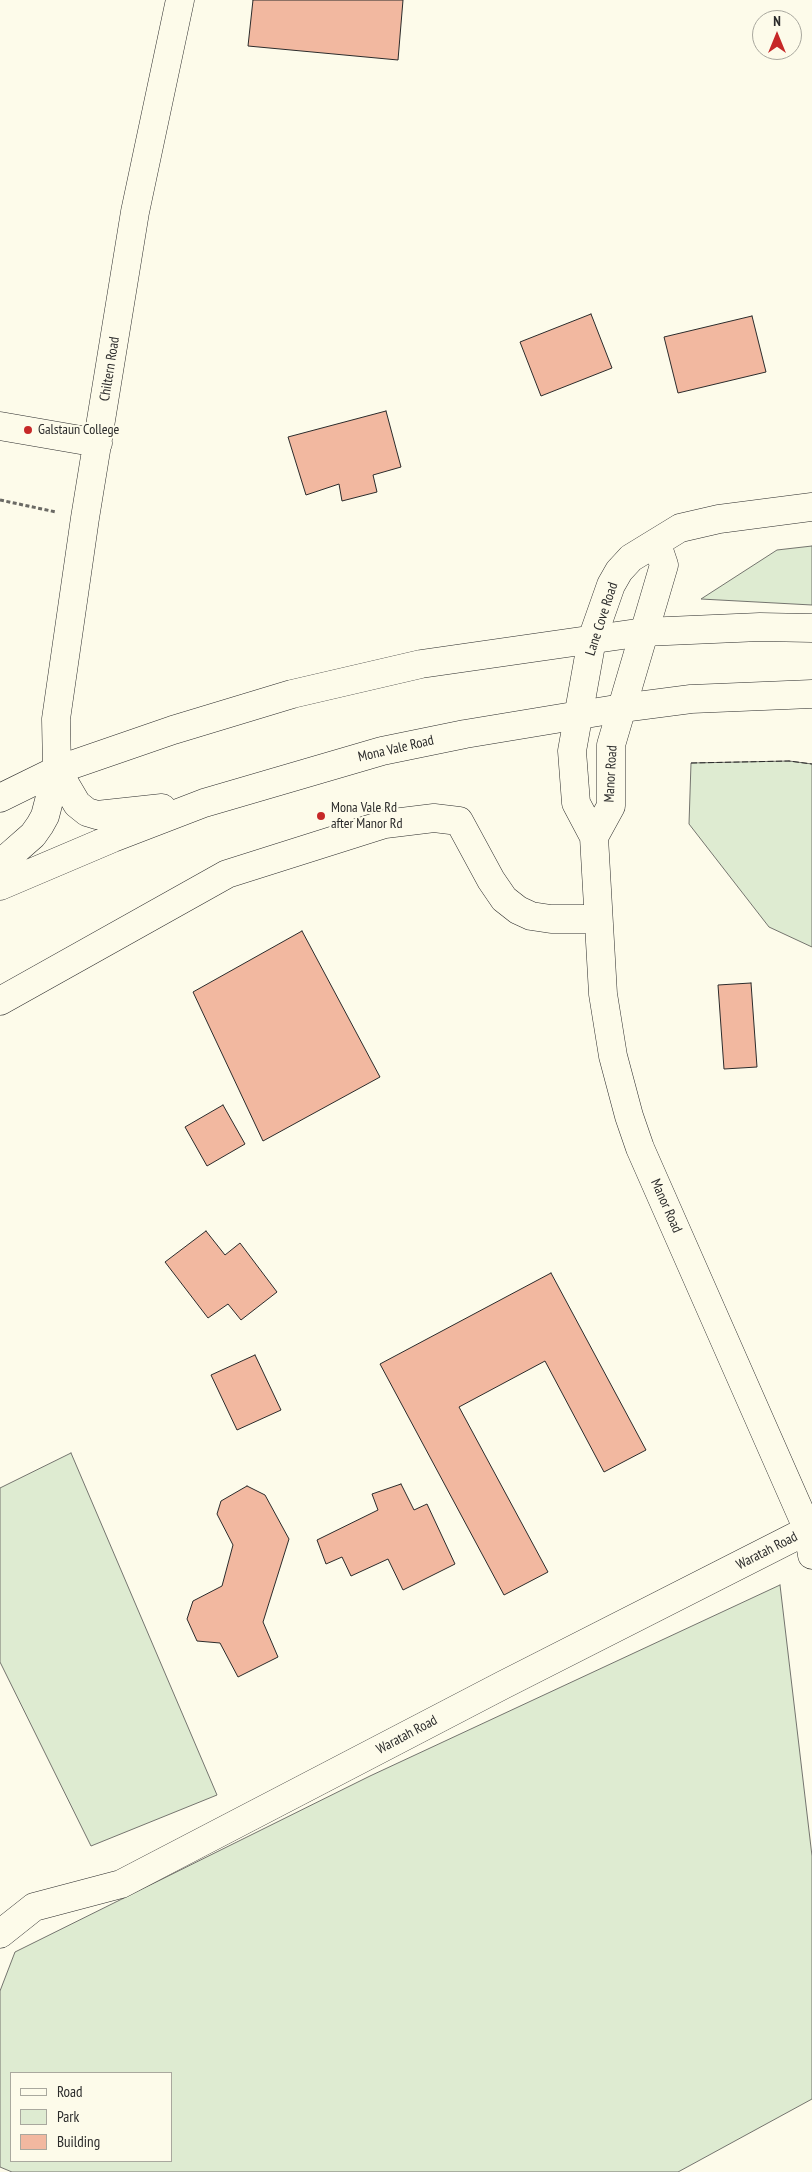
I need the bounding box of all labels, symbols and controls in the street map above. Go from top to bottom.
north arrow [752,10,802,60]
text: N [773,12,781,30]
street label: Chiltern Road [97,335,123,403]
place label: Galstaun College [38,422,119,438]
marker: Galstaun College [22,424,34,436]
street label: Lane Cove Road [582,580,622,658]
street label: Mona Vale Road [357,732,435,766]
street label: Manor Road [601,745,621,803]
place label: Mona Vale Rd after Manor Rd [331,800,403,832]
marker: Mona Vale Rd after Manor Rd [315,810,327,822]
street label: Manor Road [647,1176,685,1236]
street label: Waratah Road [734,1528,800,1574]
street label: Waratah Road [374,1712,440,1758]
legend [10,2072,172,2162]
text: Road [57,2082,83,2101]
text: Park [57,2107,79,2126]
text: Building [57,2132,100,2151]

